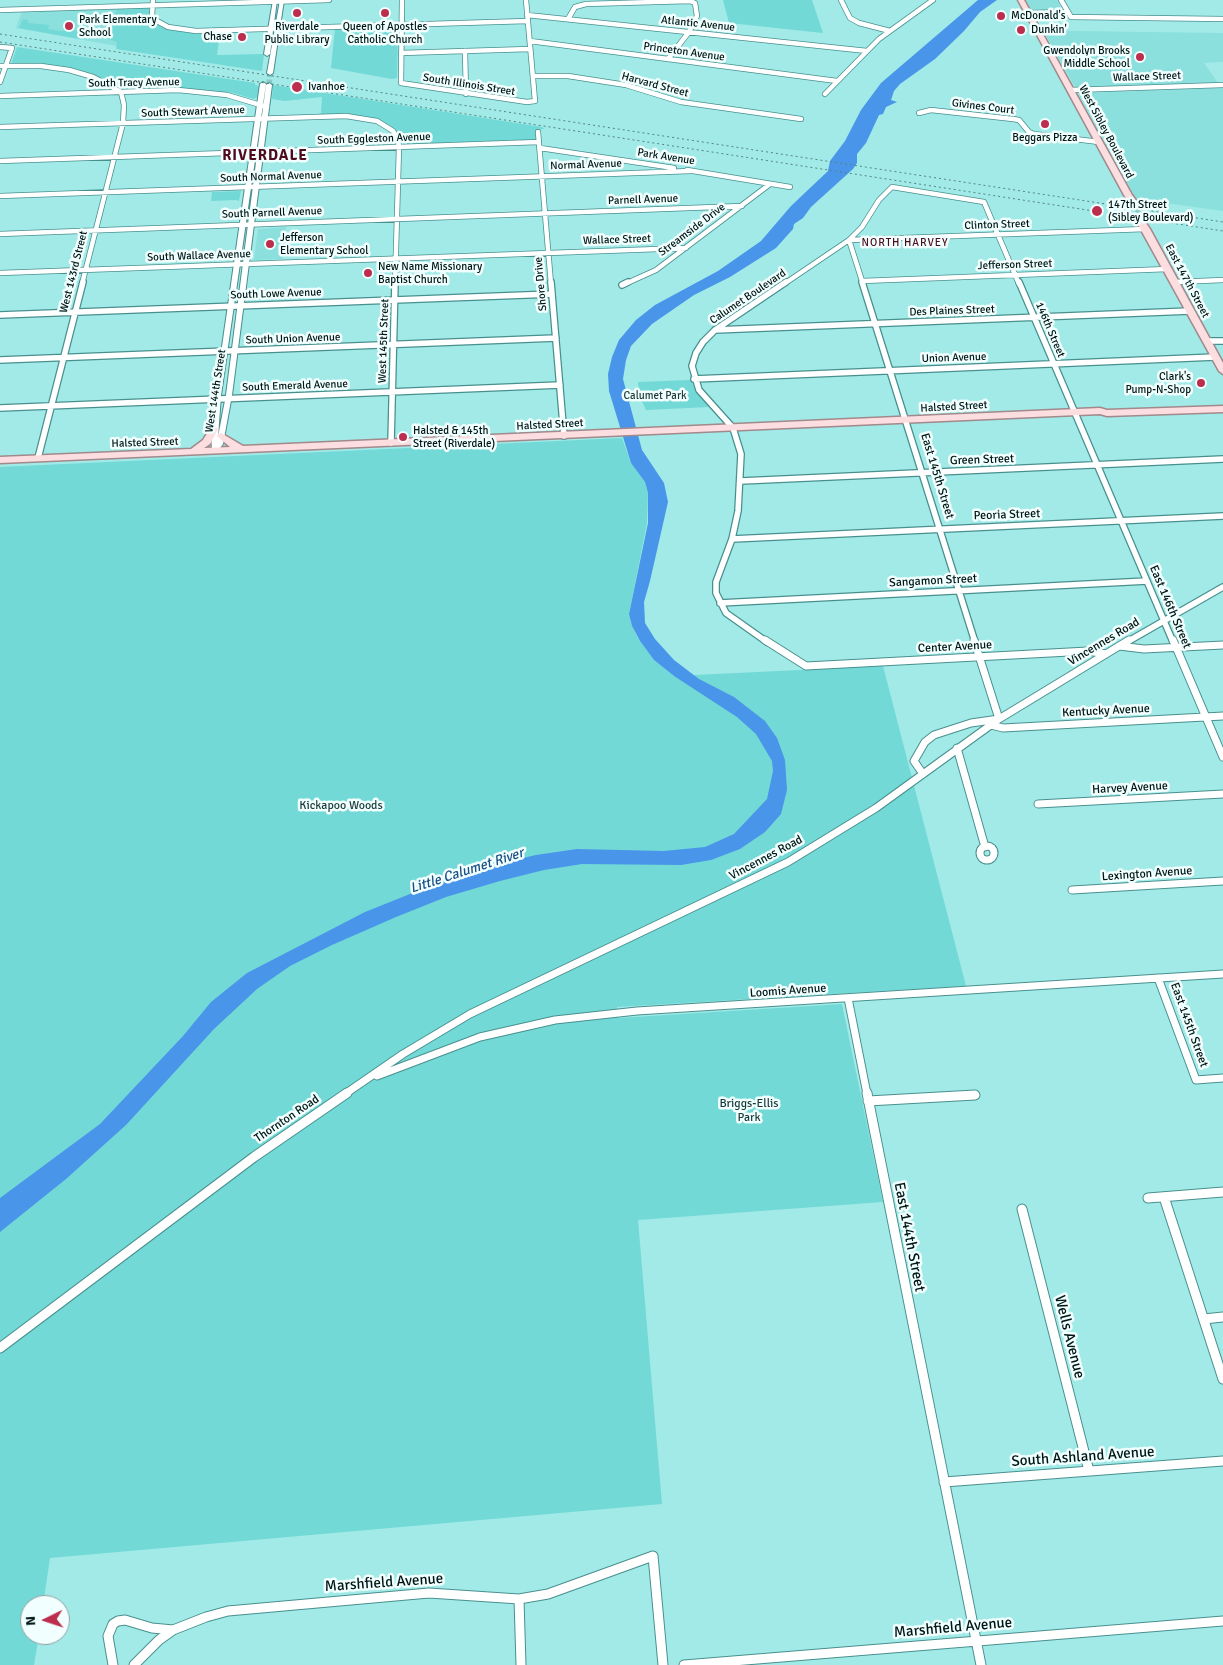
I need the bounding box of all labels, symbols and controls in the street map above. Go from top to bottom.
marker: Riverdale Public Library [291,7,303,19]
marker: Queen of Apostles Catholic Church [379,7,391,19]
place label: McDonald's [1011,9,1066,23]
marker: McDonald's [995,10,1007,22]
place label: Park Elementary School [79,13,157,39]
street label: Atlantic Avenue [660,14,736,34]
marker: Park Elementary School [63,20,75,32]
place label: Riverdale Public Library [264,20,330,46]
place label: Queen of Apostles Catholic Church [343,20,427,46]
place label: Dunkin' [1031,23,1067,37]
marker: Dunkin' [1015,24,1027,36]
place label: Chase [203,30,232,44]
marker: Chase [236,31,248,43]
street label: Princeton Avenue [642,40,726,64]
place label: Gwendolyn Brooks Middle School [1043,44,1130,70]
marker: Gwendolyn Brooks Middle School [1134,51,1146,63]
street label: Wallace Street [1113,69,1181,85]
street label: Harvard Street [620,70,690,100]
street label: South Illinois Street [422,71,516,99]
street label: South Tracy Avenue [88,76,180,90]
marker: Ivanhoe [290,80,304,94]
place label: Ivanhoe [308,80,345,94]
street label: West Sibley Boulevard [1076,83,1136,181]
street label: Givines Court [951,97,1015,117]
street label: South Stewart Avenue [141,104,245,120]
marker: Beggars Pizza [1039,118,1051,130]
street label: South Eggleston Avenue [317,130,431,148]
place label: Beggars Pizza [1012,131,1078,145]
street label: Park Avenue [636,146,696,168]
district label: RIVERDALE [221,147,309,165]
street label: Normal Avenue [550,157,622,173]
street label: South Normal Avenue [220,169,322,185]
street label: Parnell Avenue [608,192,678,208]
place label: 147th Street (Sibley Boulevard) [1108,198,1193,224]
street label: Streamside Drive [656,201,728,259]
marker: 147th Street (Sibley Boulevard) [1090,204,1104,218]
street label: South Parnell Avenue [222,205,322,221]
street label: Clinton Street [964,217,1030,233]
street label: West 143rd Street [57,230,91,314]
place label: Jefferson Elementary School [280,231,368,257]
street label: Wallace Street [583,232,651,248]
district label: NORTH HARVEY [860,236,950,250]
marker: Jefferson Elementary School [264,238,276,250]
street label: East 147th Street [1162,242,1212,320]
street label: South Wallace Avenue [147,248,251,264]
street label: Shore Drive [532,256,550,312]
street label: Jefferson Street [978,257,1052,273]
place label: New Name Missionary Baptist Church [378,260,482,286]
marker: New Name Missionary Baptist Church [362,267,374,279]
street label: Calumet Boulevard [707,267,789,327]
street label: South Lowe Avenue [230,286,322,302]
street label: West 145th Street [376,299,392,383]
street label: 146th Street [1032,300,1068,360]
street label: Des Plaines Street [909,303,995,319]
street label: South Union Avenue [245,331,341,347]
street label: West 144th Street [203,348,229,434]
street label: Union Avenue [921,350,987,366]
place label: Clark's Pump-N-Shop [1125,370,1191,396]
marker: Clark's Pump-N-Shop [1195,377,1207,389]
street label: South Emerald Avenue [242,378,348,394]
park label: Calumet Park [624,389,686,403]
street label: Halsted Street [920,399,988,415]
street label: Halsted Street [516,417,584,433]
place label: Halsted & 145th Street (Riverdale) [413,424,495,450]
marker: Halsted & 145th Street (Riverdale) [397,431,409,443]
street label: East 145th Street [917,431,957,521]
street label: Halsted Street [111,435,179,451]
street label: Green Street [950,452,1014,468]
street label: Peoria Street [973,507,1041,523]
street label: East 146th Street [1146,563,1194,651]
street label: Sangamon Street [889,572,977,590]
street label: Vincennes Road [1066,615,1142,669]
street label: Center Avenue [917,638,993,656]
street label: Kentucky Avenue [1062,702,1150,720]
street label: Harvey Avenue [1092,779,1168,797]
park label: Kickapoo Woods [299,799,383,813]
street label: Vincennes Road [727,833,805,883]
water label: Little Calumet River [408,845,526,897]
street label: Lexington Avenue [1101,864,1193,884]
street label: Loomis Avenue [749,981,827,1001]
street label: East 145th Street [1167,981,1211,1069]
street label: Thornton Road [252,1092,322,1146]
park label: Briggs-Ellis Park [719,1097,779,1125]
street label: East 144th Street [890,1181,928,1293]
street label: Wells Avenue [1050,1294,1088,1380]
street label: South Ashland Avenue [1011,1443,1155,1471]
street label: Marshfield Avenue [324,1570,444,1596]
north arrow [20,1595,70,1645]
street label: Marshfield Avenue [893,1614,1013,1642]
text: N [22,1616,39,1626]

